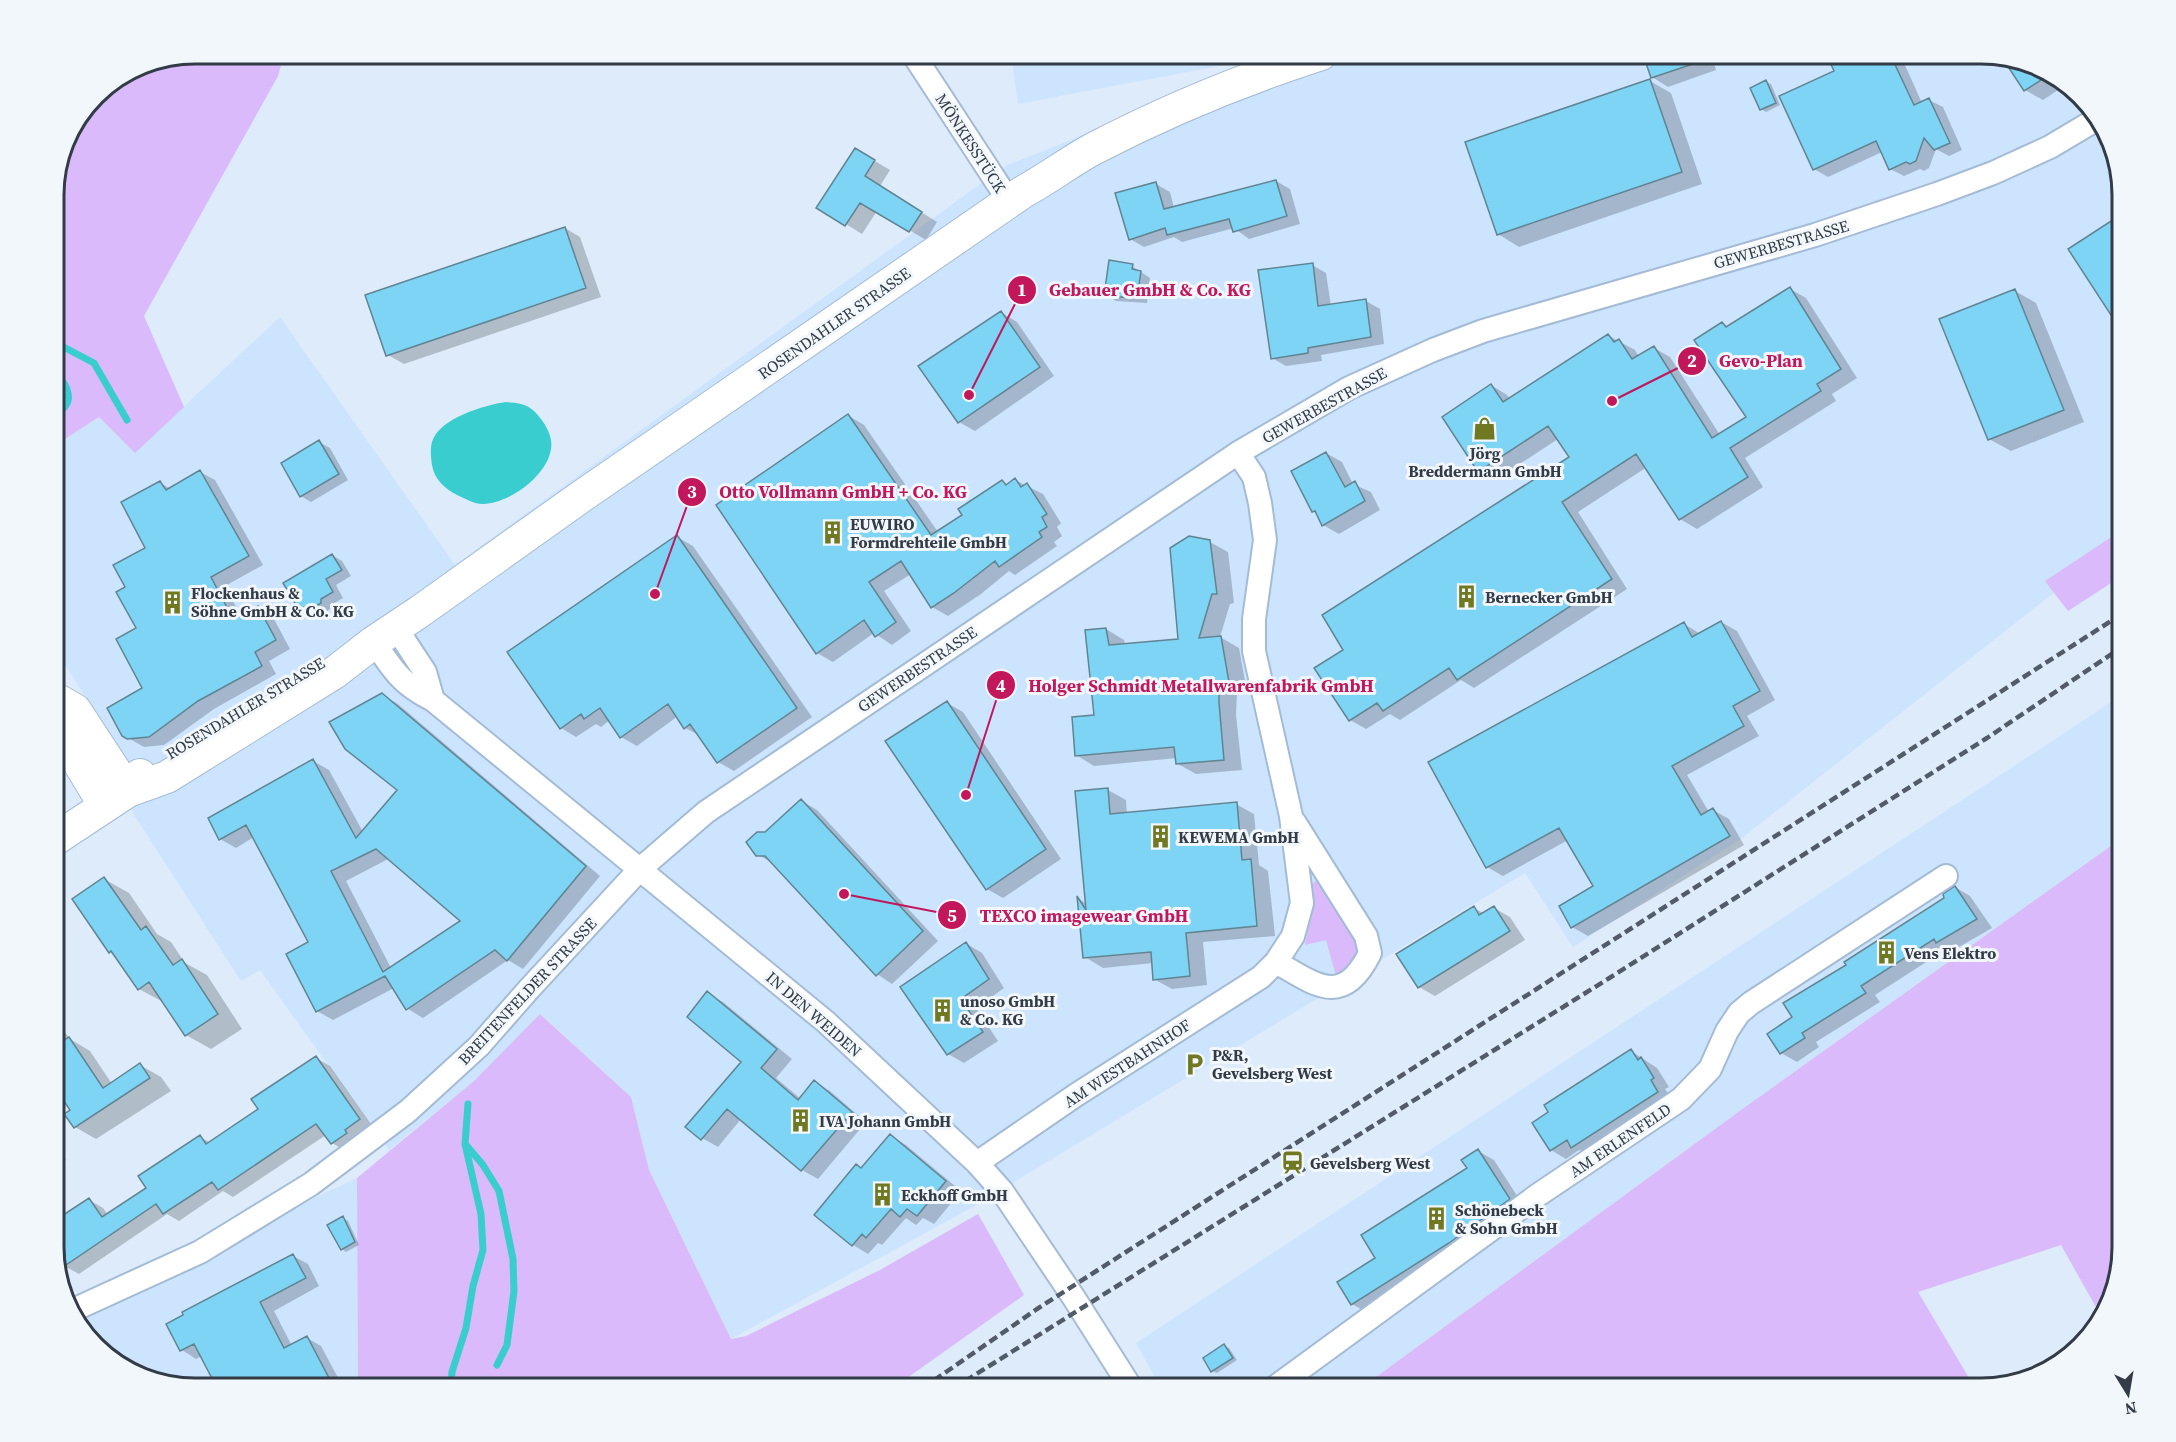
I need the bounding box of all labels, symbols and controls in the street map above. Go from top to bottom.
street label: MÖNKESSTÜCK [931,89,1012,197]
street label: GEWERBESTRASSE [1711,214,1851,274]
street label: ROSENDAHLER STRASSE [753,262,915,384]
callout: Gebauer GmbH & Co. KG [1007,272,1263,308]
text: 1 [1017,277,1027,302]
text: Gebauer GmbH & Co. KG [1049,277,1251,302]
callout: Gevo-Plan [1677,343,1815,379]
text: 2 [1687,348,1697,373]
text: Gevo-Plan [1719,348,1803,373]
street label: GEWERBESTRASSE [1258,361,1391,448]
shop icon: Jörg Breddermann GmbH [1472,415,1498,441]
place label: Jörg Breddermann GmbH [1408,442,1562,482]
callout: Otto Vollmann GmbH + Co. KG [677,474,979,510]
text: 3 [687,479,697,504]
text: Otto Vollmann GmbH + Co. KG [719,479,967,504]
place label: EUWIRO Formdrehteile GmbH [850,513,1007,553]
building icon: EUWIRO Formdrehteile GmbH [819,520,845,546]
place label: Flockenhaus & Söhne GmbH & Co. KG [191,582,354,622]
building icon: Bernecker GmbH [1454,584,1480,610]
place label: Bernecker GmbH [1485,586,1613,608]
building icon: Flockenhaus & Söhne GmbH & Co. KG [160,589,186,615]
street label: GEWERBESTRASSE [853,621,981,717]
street label: ROSENDAHLER STRASSE [161,652,329,764]
callout: Holger Schmidt Metallwarenfabrik GmbH [986,667,1386,703]
text: 4 [996,673,1006,698]
text: Holger Schmidt Metallwarenfabrik GmbH [1028,673,1374,698]
building icon: KEWEMA GmbH [1147,824,1173,850]
place label: KEWEMA GmbH [1178,826,1299,848]
callout: TEXCO imagewear GmbH [937,897,1200,933]
text: 5 [947,903,957,928]
text: TEXCO imagewear GmbH [980,903,1189,928]
street label: BREITENFELDER STRASSE [453,912,601,1069]
building icon: Vens Elektro [1873,940,1899,966]
place label: Vens Elektro [1904,942,1996,964]
street label: IN DEN WEIDEN [761,966,867,1062]
place label: unoso GmbH & Co. KG [960,990,1055,1030]
building icon: unoso GmbH & Co. KG [929,997,955,1023]
street label: AM WESTBAHNHOF [1059,1014,1195,1112]
place label: P&R, Gevelsberg West [1212,1044,1332,1084]
parking icon: P&R, Gevelsberg West [1181,1051,1207,1077]
street label: AM ERLENFELD [1565,1098,1675,1182]
building icon: IVA Johann GmbH [788,1108,814,1134]
place label: IVA Johann GmbH [819,1110,951,1132]
station icon: Gevelsberg West [1279,1150,1305,1176]
place label: Gevelsberg West [1310,1152,1430,1174]
building icon: Eckhoff GmbH [870,1182,896,1208]
place label: Eckhoff GmbH [901,1184,1008,1206]
place label: Schönebeck & Sohn GmbH [1455,1199,1558,1239]
building icon: Schönebeck & Sohn GmbH [1424,1206,1450,1232]
north arrow [2098,1364,2158,1424]
text: N [2123,1397,2139,1421]

